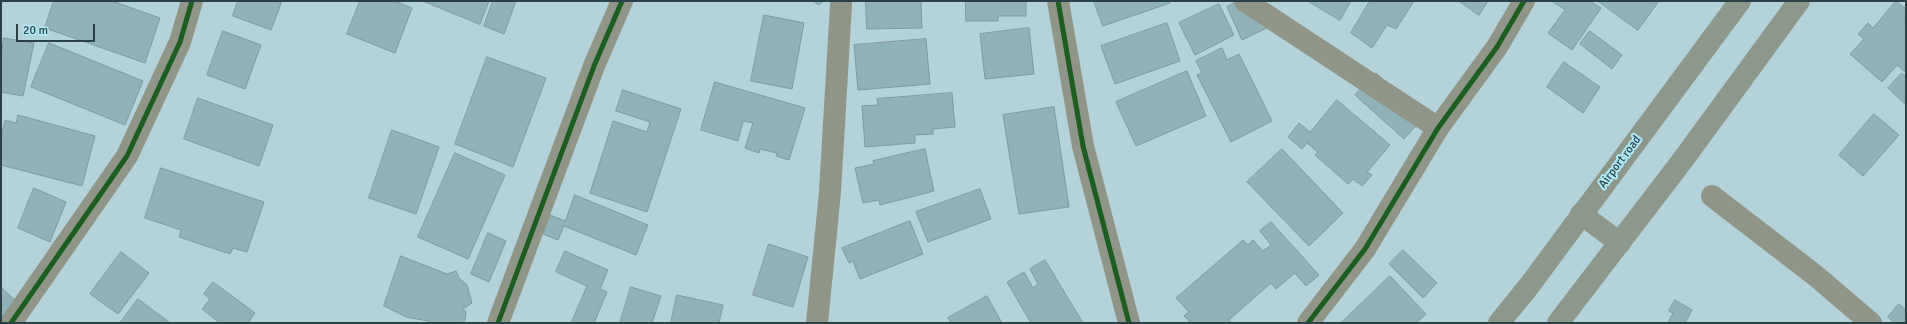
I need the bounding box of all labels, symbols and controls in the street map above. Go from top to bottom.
scale bar [18,16,97,42]
text: 20 m [23,23,48,38]
street label: Airport road [1596,133,1644,191]

